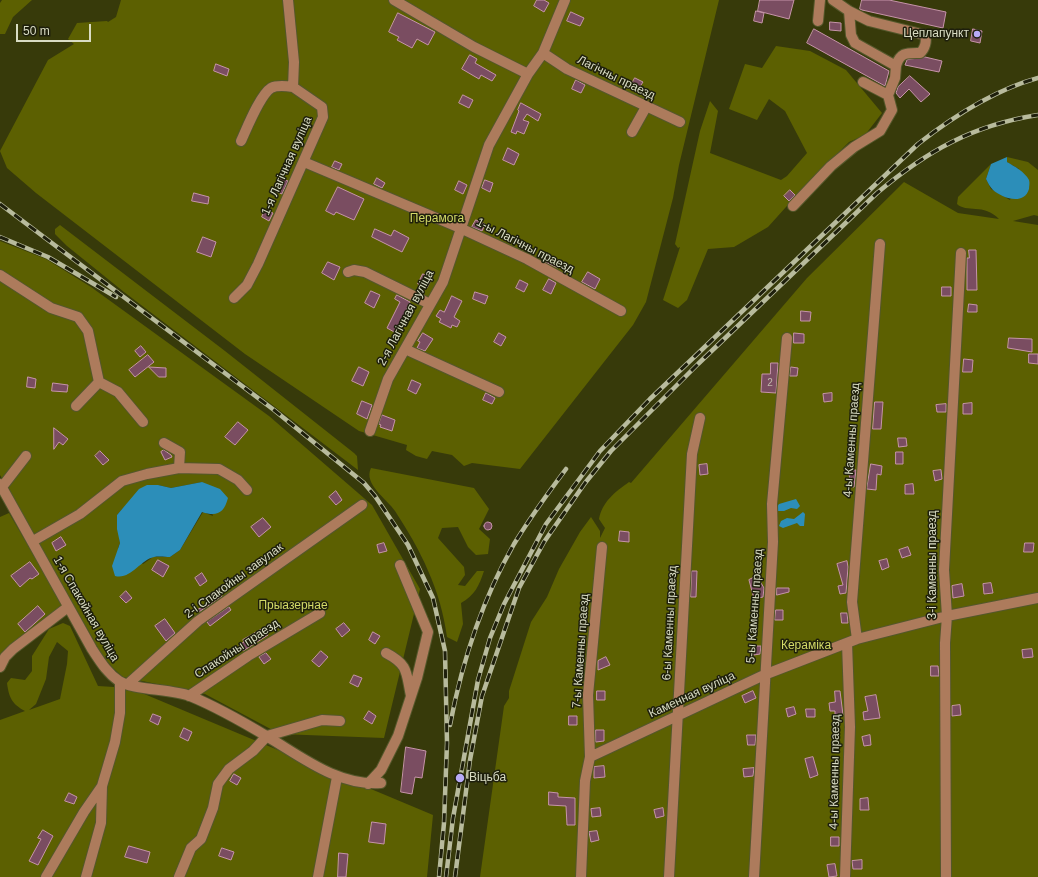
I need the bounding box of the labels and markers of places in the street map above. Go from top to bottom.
place label: Цеплапункт [903,27,969,41]
marker: Цеплапункт [972,29,982,39]
place label: Віцьба [469,771,506,785]
marker: Віцьба [454,772,466,784]

